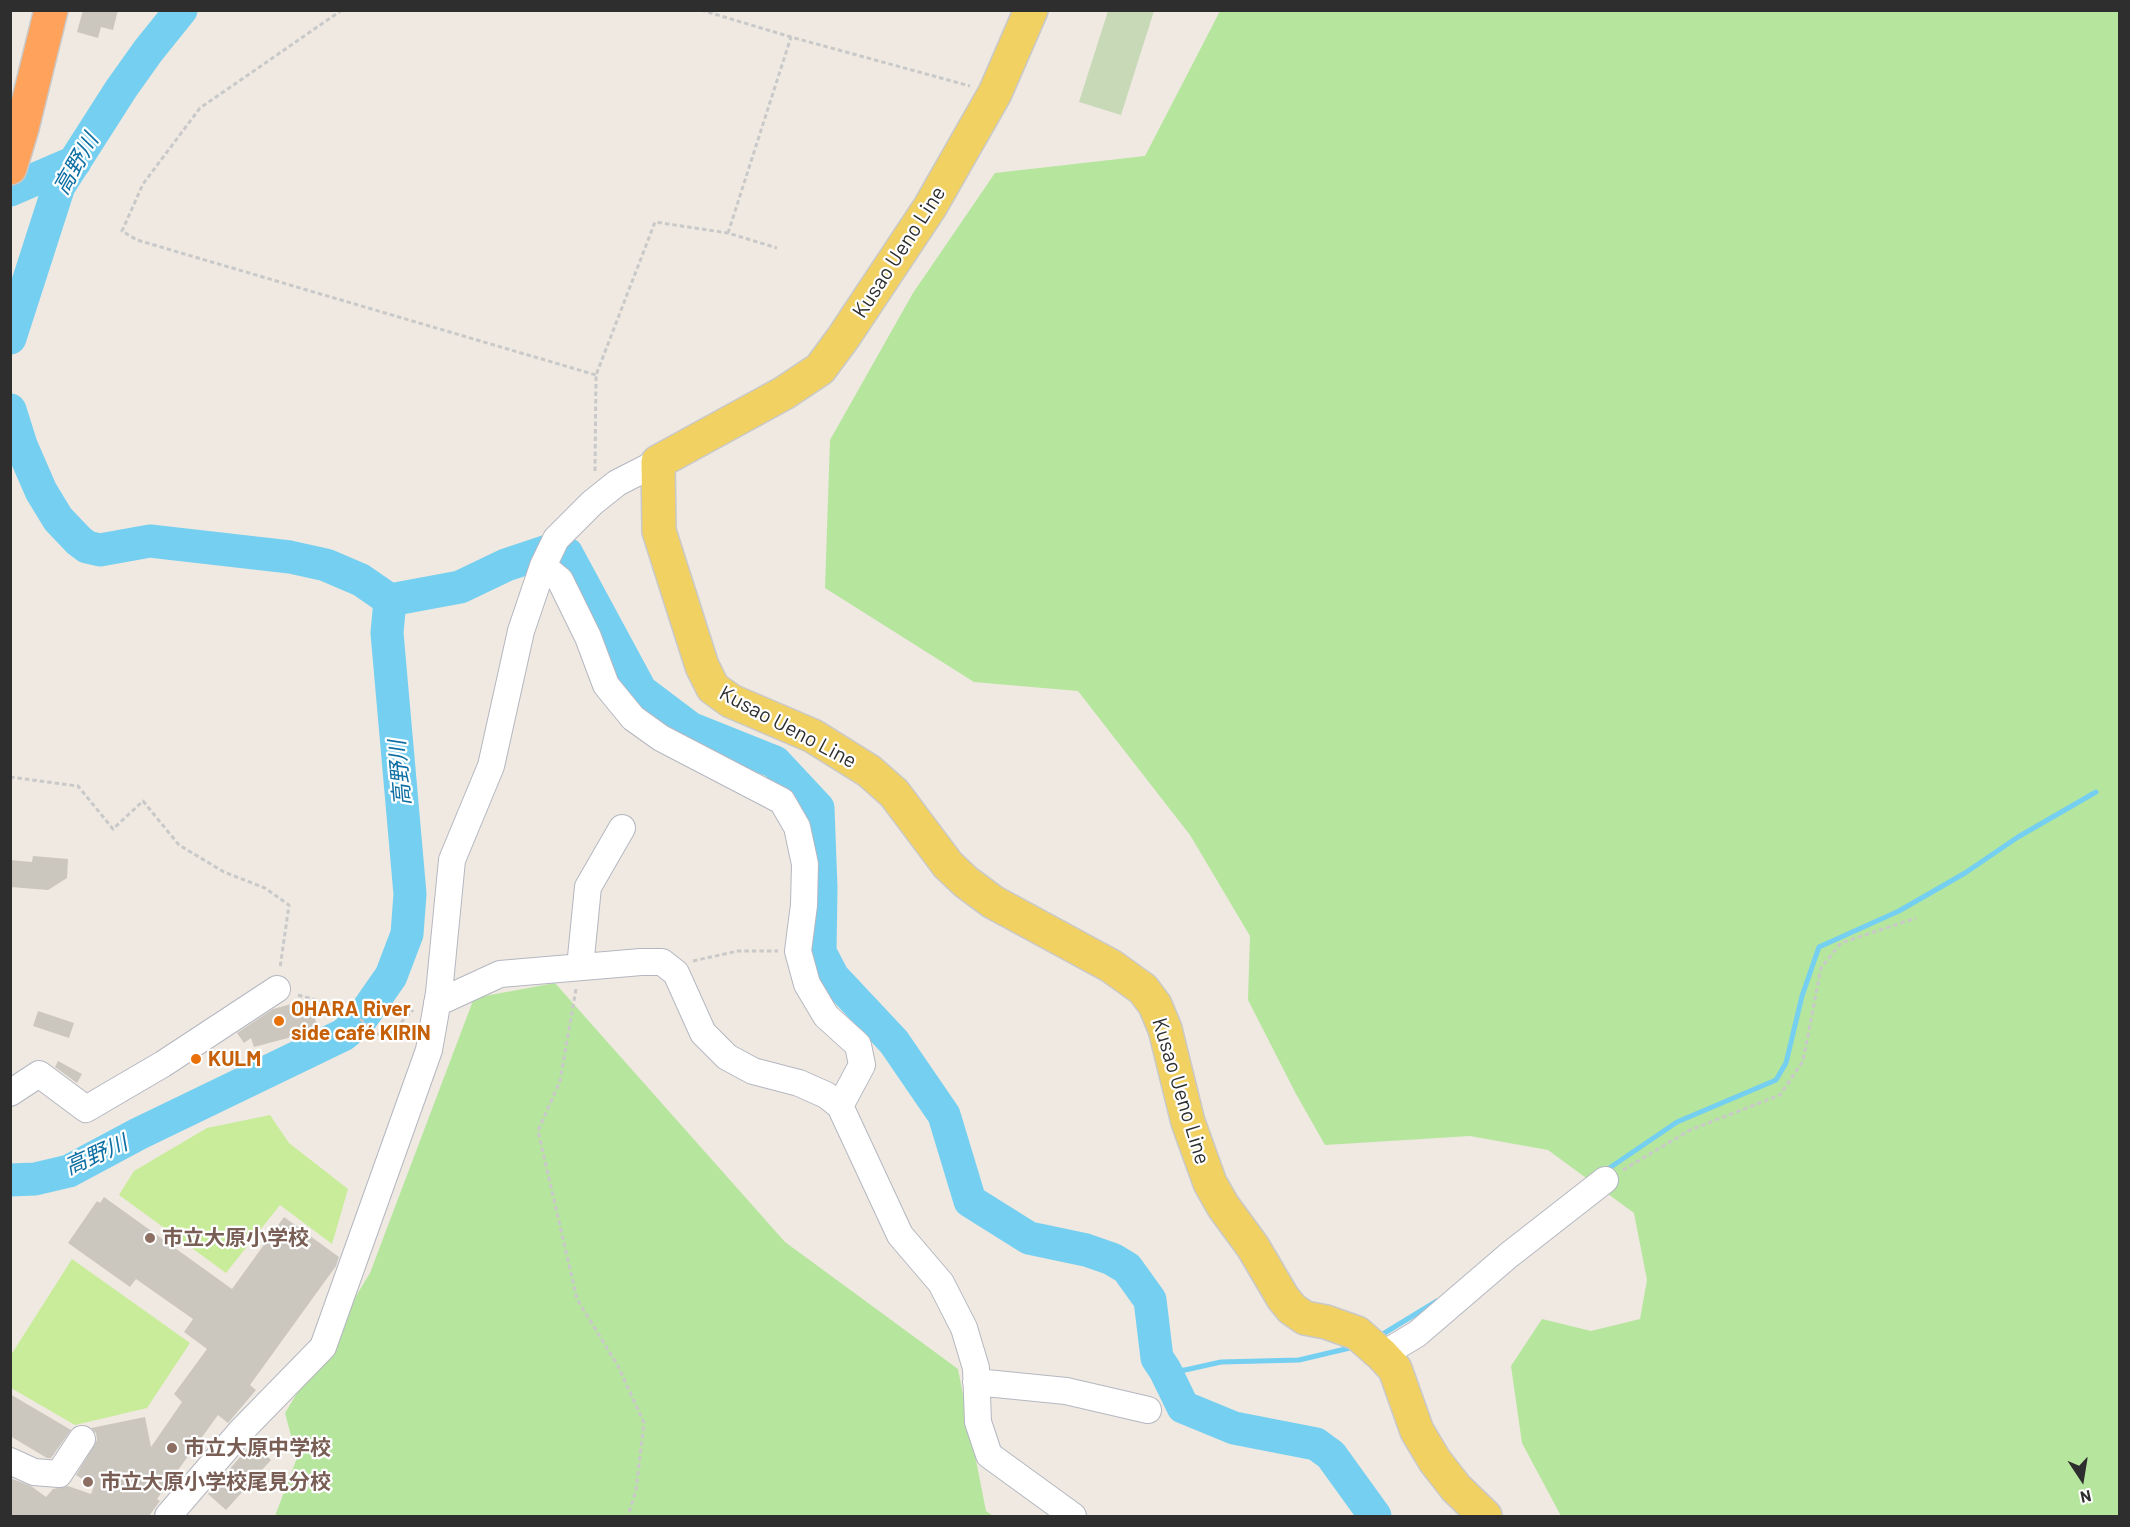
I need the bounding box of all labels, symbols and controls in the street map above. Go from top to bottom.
water label: 高野川 [48,129,104,199]
street label: Kusao Ueno Line [847,181,951,323]
street label: Kusao Ueno Line [715,680,861,774]
water label: 高野川 [384,739,416,807]
place label: OHARA River side café KIRIN [291,996,431,1046]
marker: OHARA River side café KIRIN [272,1014,286,1028]
street label: Kusao Ueno Line [1147,1015,1215,1167]
place label: KULM [208,1046,261,1072]
marker: KULM [189,1052,203,1066]
water label: 高野川 [60,1130,132,1180]
place label: 市立大原小学校 [162,1225,309,1251]
marker: 市立大原小学校 [143,1231,157,1245]
place label: 市立大原中学校 [184,1435,331,1461]
marker: 市立大原中学校 [165,1441,179,1455]
north arrow [2052,1449,2112,1509]
place label: 市立大原小学校尾見分校 [100,1469,331,1495]
marker: 市立大原小学校尾見分校 [81,1475,95,1489]
text: N [2079,1487,2093,1507]

